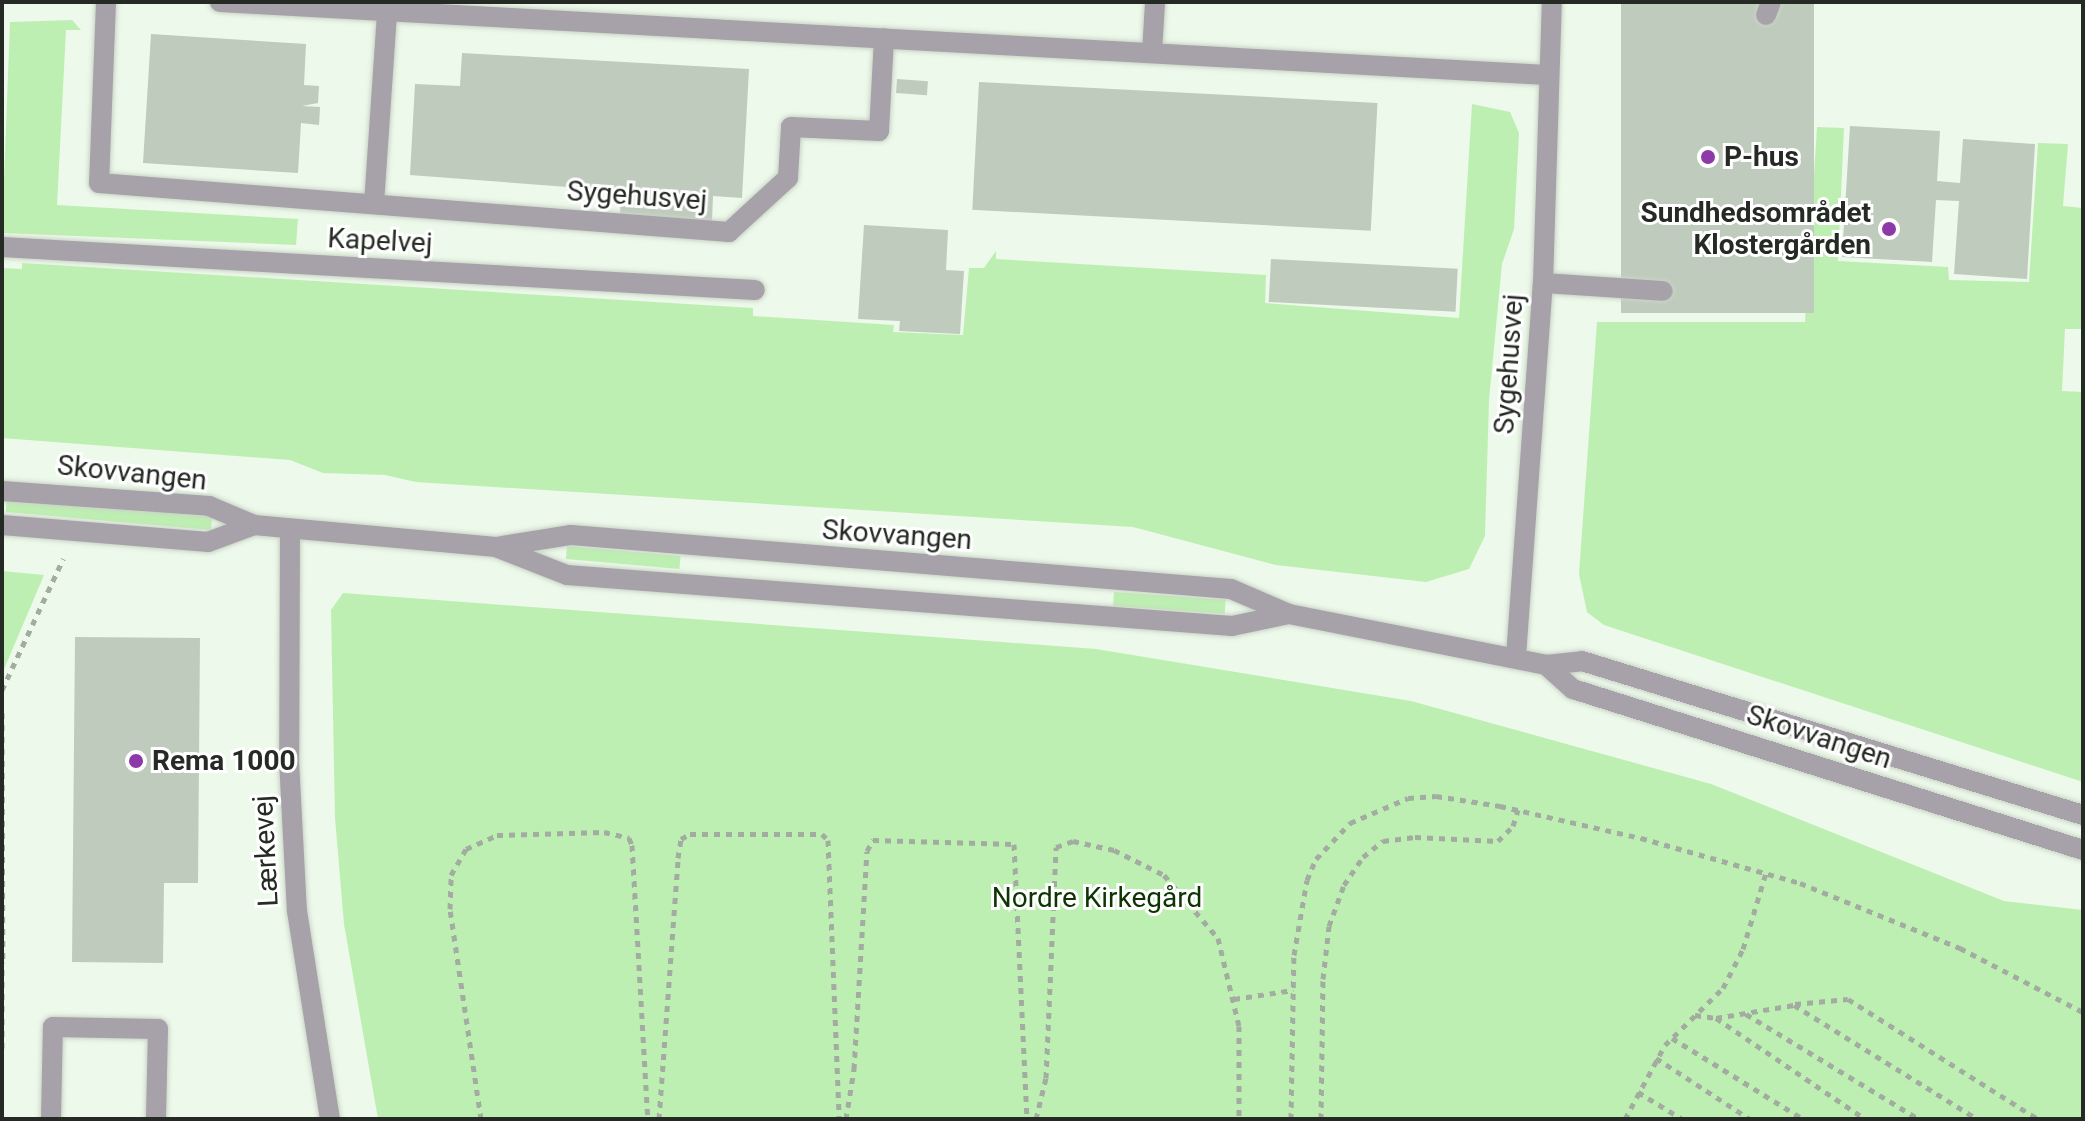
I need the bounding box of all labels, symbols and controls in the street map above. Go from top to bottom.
place label: P-hus [1724,140,1799,174]
marker: P-hus [1699,148,1717,166]
street label: Sygehusvej [566,174,708,218]
place label: Sundhedsområdet Klostergården [1640,196,1871,262]
marker: Sundhedsområdet Klostergården [1878,218,1900,240]
street label: Kapelvej [327,221,433,261]
street label: Sygehusvej [1487,293,1531,435]
street label: Skovvangen [56,448,208,498]
street label: Skovvangen [821,513,973,557]
street label: Skovvangen [1742,698,1896,776]
place label: Rema 1000 [152,744,296,778]
marker: Rema 1000 [127,752,145,770]
street label: Lærkevej [246,794,286,908]
park label: Nordre Kirkegård [992,881,1202,915]

